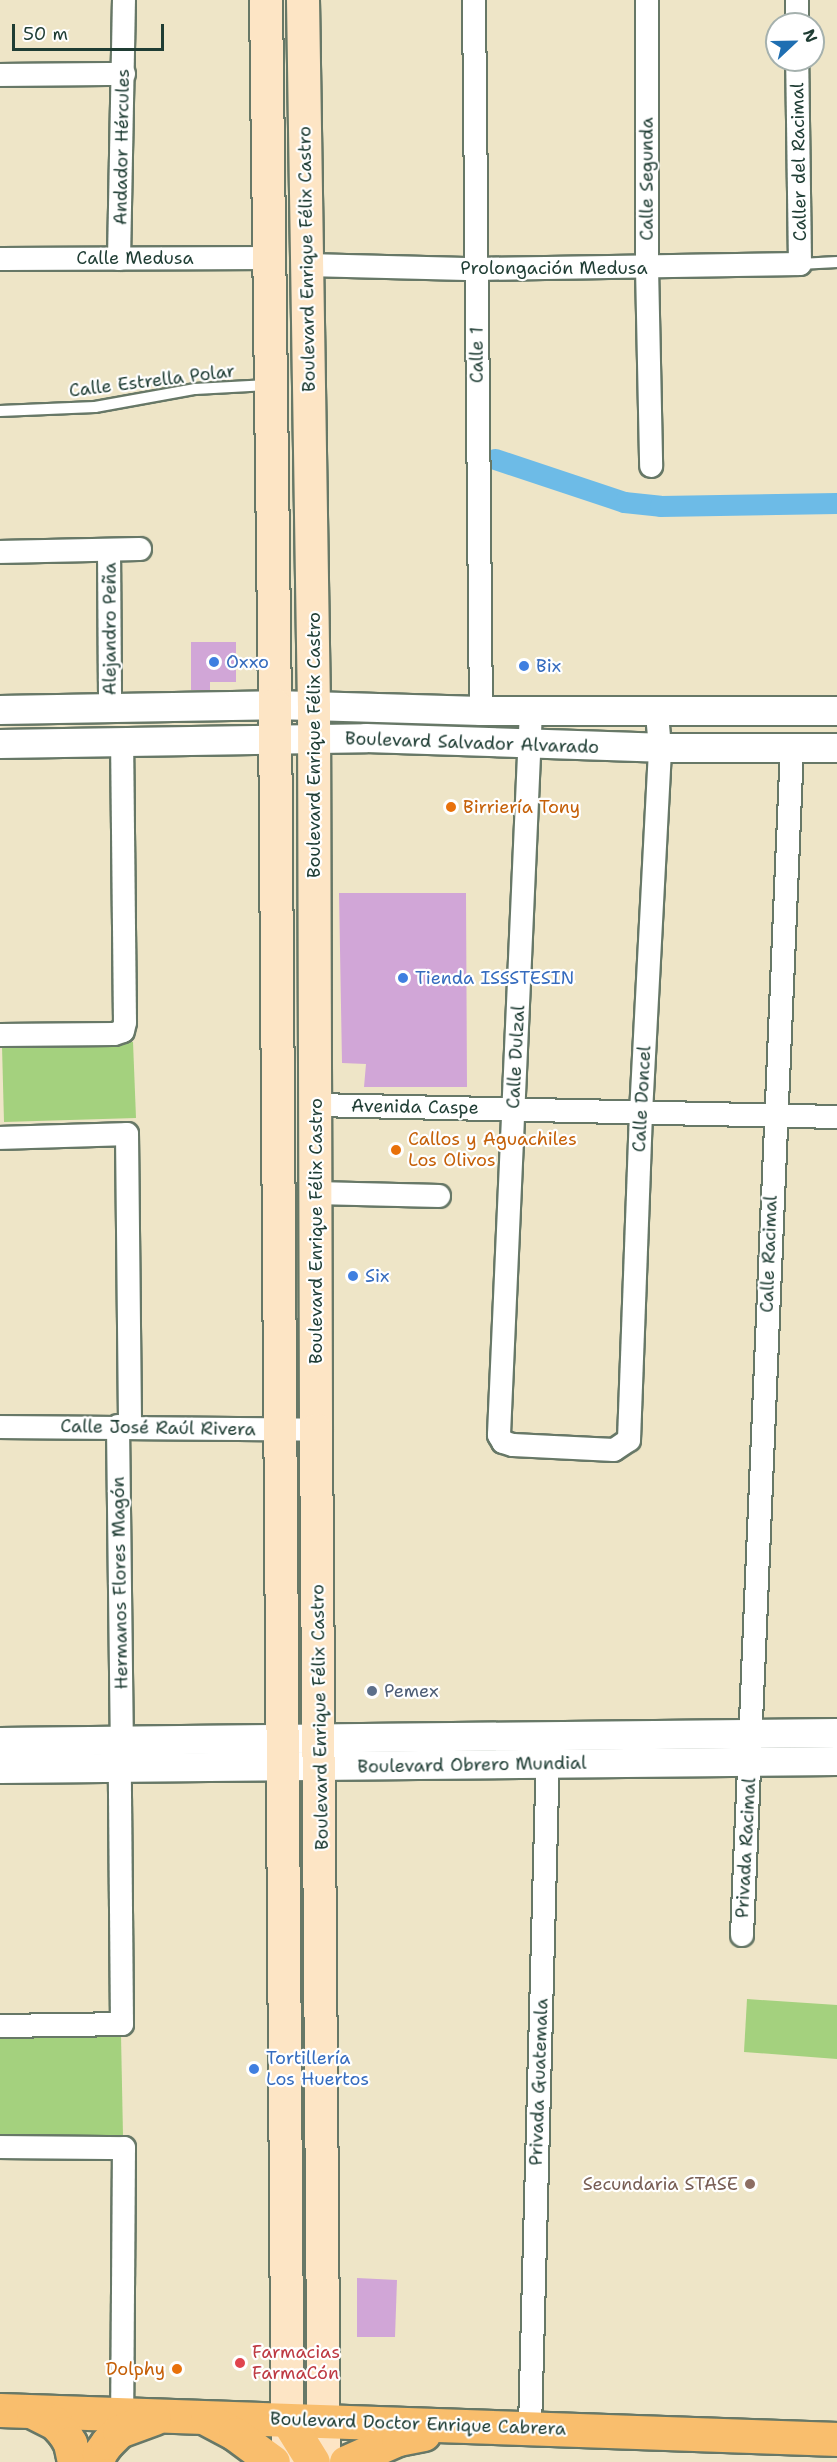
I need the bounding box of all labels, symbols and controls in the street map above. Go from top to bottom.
scale bar [15,12,166,50]
north arrow [765,12,825,72]
text: 50 m [23,22,68,46]
text: N [798,26,822,46]
street label: Andador Hércules [110,69,134,225]
street label: Caller del Racimal [787,83,811,241]
street label: Calle Segunda [636,117,658,241]
street label: Boulevard Enrique Félix Castro [294,126,320,392]
street label: Calle Medusa [76,247,194,269]
street label: Prolongación Medusa [460,257,648,279]
street label: Calle 1 [466,327,488,383]
street label: Calle Estrella Polar [68,360,236,402]
street label: Alejandro Peña [99,563,121,695]
street label: Boulevard Enrique Félix Castro [303,612,325,878]
place label: Oxxo [226,651,269,673]
marker: Oxxo [207,655,221,669]
place label: Bix [536,655,561,677]
marker: Bix [517,659,531,673]
street label: Boulevard Salvador Alvarado [345,728,599,758]
place label: Birriería Tony [463,796,580,818]
marker: Birriería Tony [444,800,458,814]
place label: Tienda ISSSTESIN [415,967,574,989]
marker: Tienda ISSSTESIN [396,971,410,985]
street label: Calle Dulzal [503,1005,529,1109]
street label: Calle Doncel [628,1045,656,1153]
street label: Avenida Caspe [351,1095,479,1119]
street label: Boulevard Enrique Félix Castro [305,1098,327,1364]
place label: Callos y Aguachiles Los Olivos [408,1129,577,1172]
marker: Callos y Aguachiles Los Olivos [389,1143,403,1157]
street label: Calle Racimal [756,1195,782,1313]
place label: Six [365,1265,389,1287]
marker: Six [346,1269,360,1283]
street label: Calle José Raúl Rivera [60,1415,256,1441]
street label: Hermanos Flores Magón [107,1476,133,1690]
street label: Boulevard Enrique Félix Castro [307,1584,333,1850]
place label: Pemex [384,1680,439,1702]
marker: Pemex [365,1684,379,1698]
street label: Boulevard Obrero Mundial [357,1752,587,1778]
street label: Privada Racimal [732,1777,760,1919]
street label: Privada Guatemala [525,1998,553,2166]
place label: Tortillería Los Huertos [266,2048,369,2090]
marker: Tortillería Los Huertos [247,2062,261,2076]
place label: Secundaria STASE [583,2173,738,2195]
marker: Secundaria STASE [743,2177,757,2191]
place label: Farmacias FarmaCón [252,2342,340,2384]
marker: Farmacias FarmaCón [233,2356,247,2370]
place label: Dolphy [106,2358,165,2380]
marker: Dolphy [170,2362,184,2376]
street label: Boulevard Doctor Enrique Cabrera [270,2408,566,2440]

